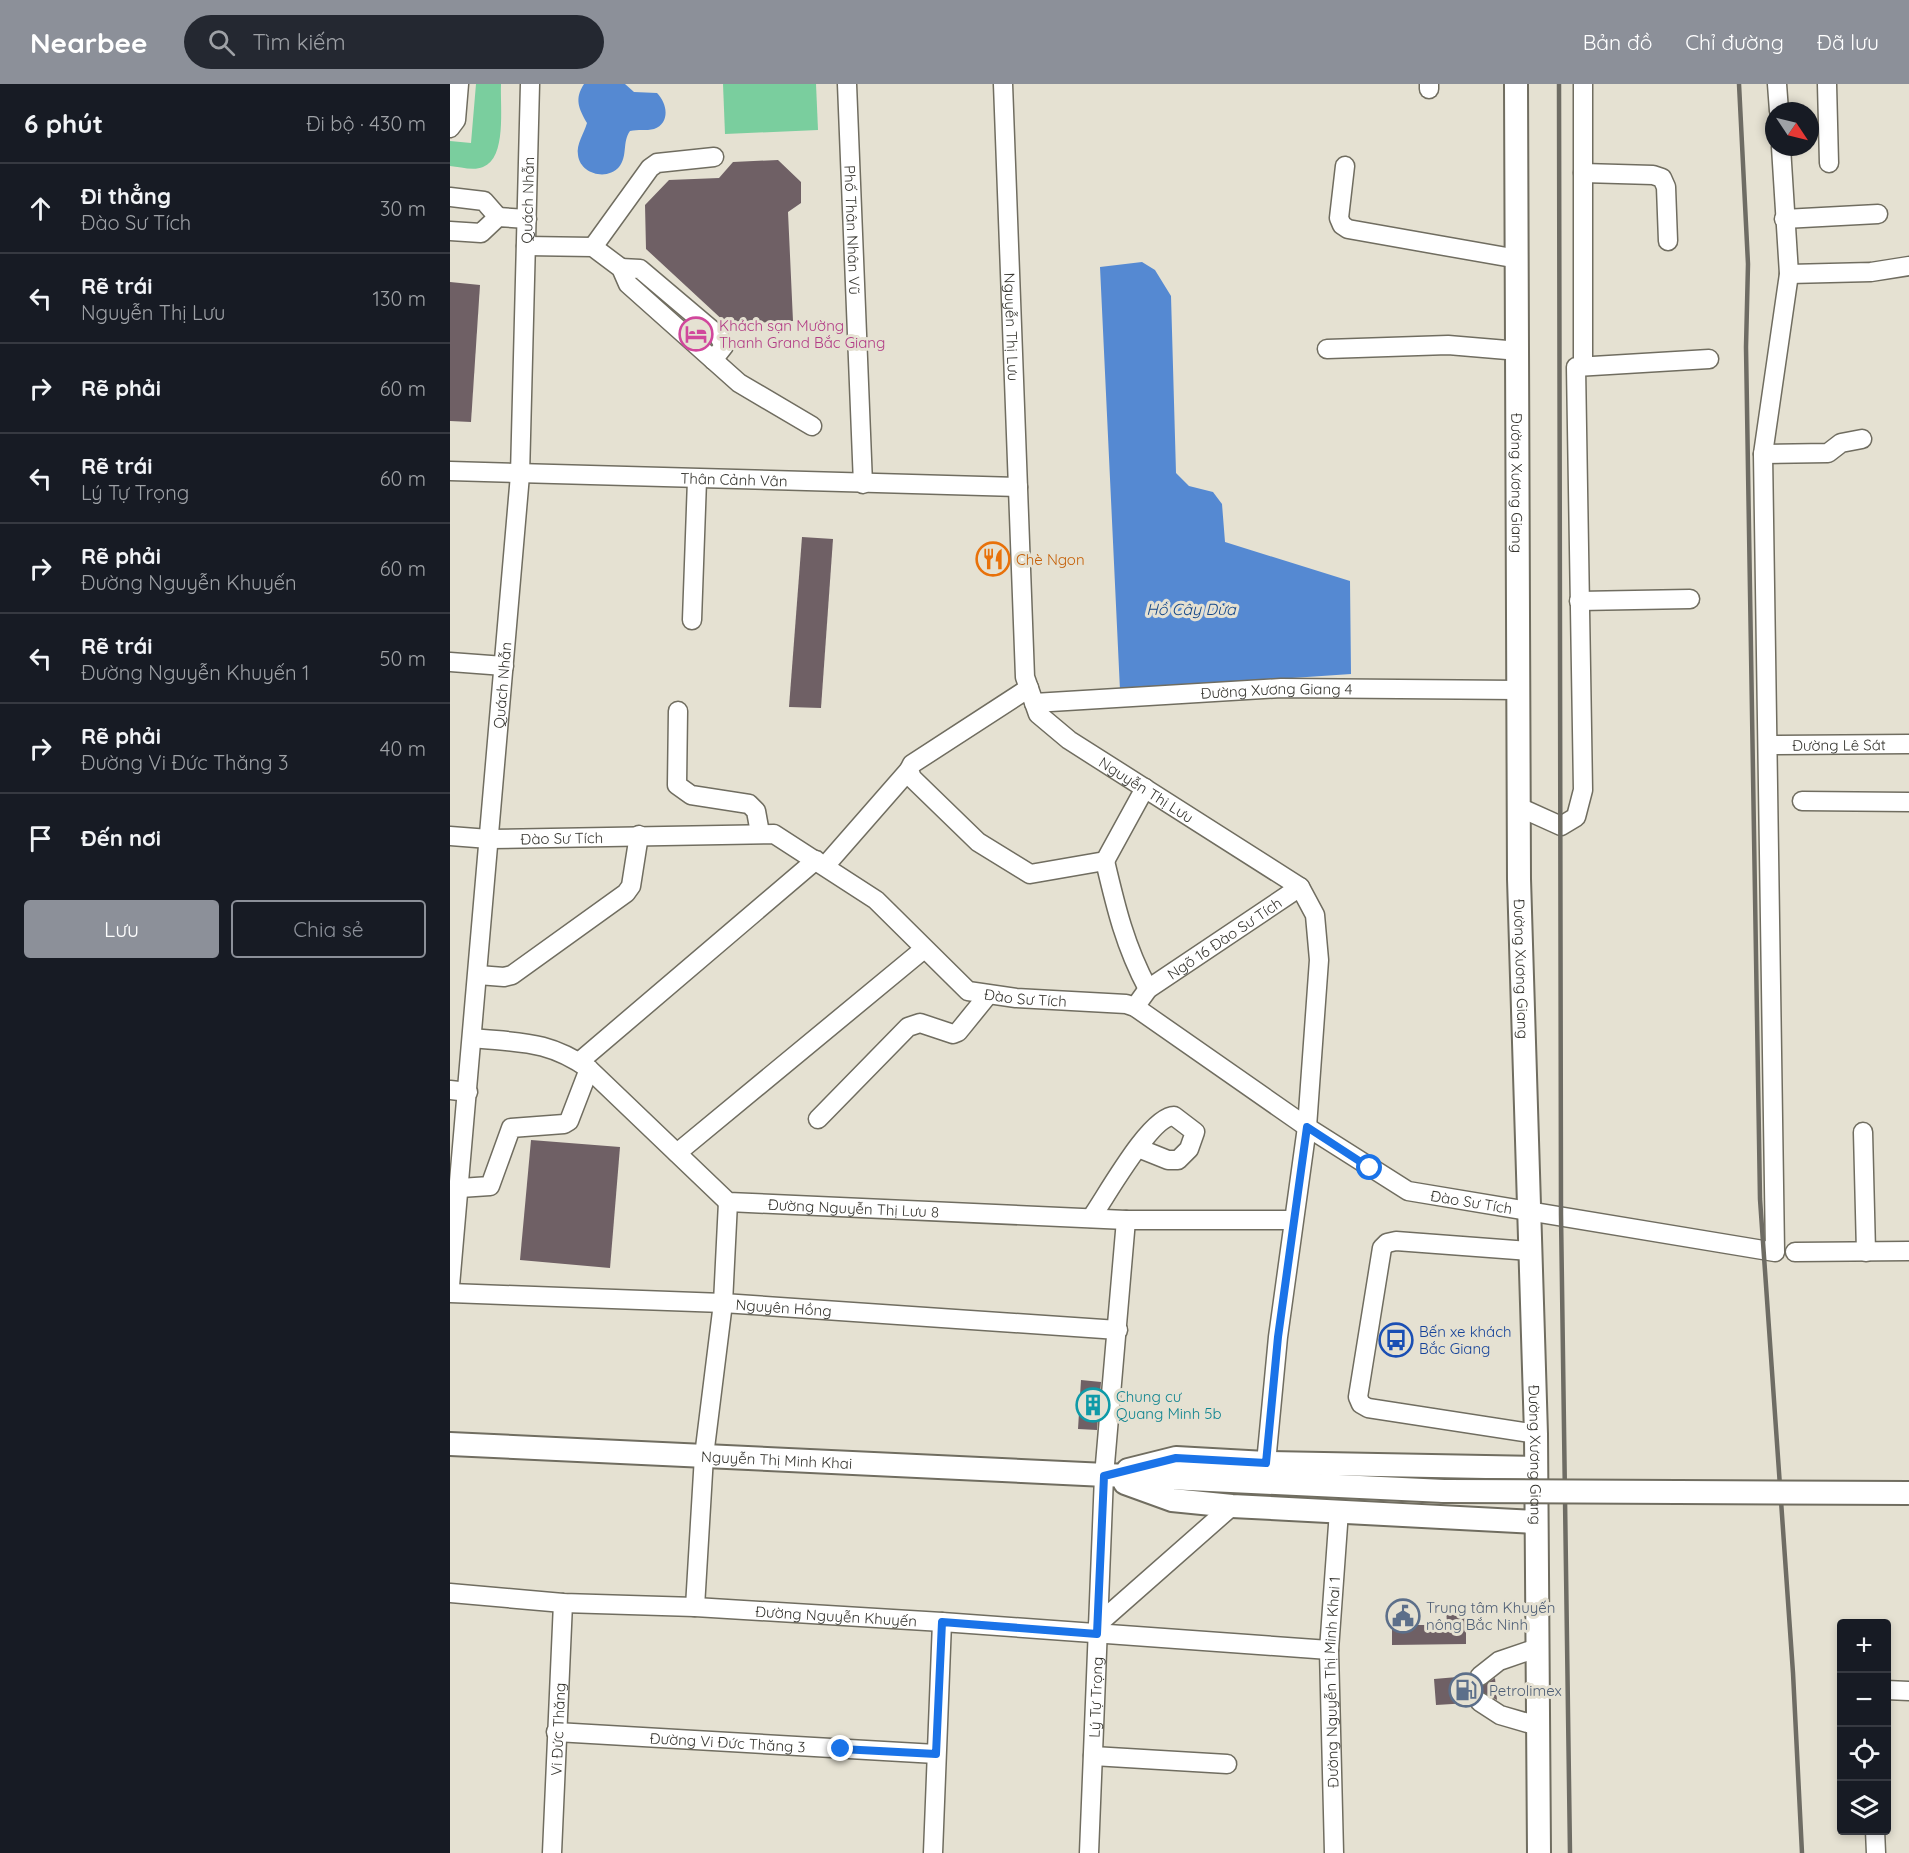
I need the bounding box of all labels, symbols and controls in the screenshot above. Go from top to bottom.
search box [184,15,604,69]
text: Nearbee [30,25,148,60]
icon: search [205,26,238,59]
text: Tìm kiếm [253,28,346,56]
text: Bản đồ [1583,29,1652,55]
text: Chỉ đường [1685,29,1784,55]
text: Đã lưu [1817,29,1879,55]
north arrow [1765,102,1819,156]
text: 6 phút [24,107,103,140]
text: Đi bộ · 430 m [306,111,426,136]
street label: Quách Nhẫn [516,156,538,244]
street label: Phố Thân Nhân Vũ [841,165,865,295]
text: Đi thẳng [81,182,171,210]
icon: ahead [24,192,57,225]
text: 30 m [380,196,426,221]
text: Đào Sư Tích [81,210,191,235]
text: Rẽ trái [81,272,152,300]
street label: Nguyễn Thị Lưu [1001,272,1024,381]
icon: left [24,282,57,315]
text: 130 m [373,286,426,311]
text: Nguyễn Thị Lưu [81,300,225,325]
hotel icon: Khách sạn Mường Thanh Grand Bắc Giang [678,316,714,352]
place label: Khách sạn Mường Thanh Grand Bắc Giang [719,316,885,352]
icon: right [24,372,57,405]
text: Rẽ phải [81,374,161,402]
text: 60 m [380,376,426,401]
street label: Đường Xương Giang [1508,413,1527,553]
text: Rẽ trái [81,452,152,480]
icon: left [24,462,57,495]
text: 60 m [380,466,426,491]
street label: Thân Cảnh Vân [680,468,788,490]
text: Lý Tự Trọng [81,480,189,505]
restaurant icon: Chè Ngon [975,541,1011,577]
text: Rẽ phải [81,542,161,570]
place label: Chè Ngon [1016,550,1085,569]
icon: right [24,552,57,585]
text: 60 m [380,556,426,581]
text: Đường Nguyễn Khuyến [81,570,297,595]
water label: Hồ Cây Dừa [1146,599,1237,619]
text: Rẽ trái [81,632,152,660]
street label: Quách Nhẫn [489,641,515,729]
icon: left [24,642,57,675]
text: 50 m [380,646,426,671]
text: Đường Nguyễn Khuyến 1 [81,660,309,685]
street label: Đường Xương Giang 4 [1200,678,1353,702]
text: Rẽ phải [81,722,161,750]
icon: right [24,732,57,765]
street label: Đường Lê Sát [1792,735,1886,754]
text: 40 m [380,736,426,761]
text: Đường Vi Đức Thăng 3 [81,750,289,775]
street label: Nguyễn Thị Lưu [1096,752,1197,826]
icon: arrive [24,822,57,855]
text: Đến nơi [81,824,161,852]
street label: Đào Sư Tích [520,827,603,848]
street label: Ngõ 16 Đào Sư Tích [1163,893,1285,983]
street label: Đường Xương Giang [1510,899,1533,1039]
button: Lưu [24,900,219,958]
button: Chia sẻ [231,900,426,958]
street label: Đào Sư Tích [983,984,1067,1010]
route start [1356,1154,1382,1180]
street label: Đào Sư Tích [1429,1185,1514,1218]
street label: Đường Nguyễn Thị Lưu 8 [768,1194,939,1221]
street label: Nguyên Hồng [735,1294,832,1320]
bus stop icon: Bến xe khách Bắc Giang [1378,1322,1414,1358]
place label: Bến xe khách Bắc Giang [1419,1322,1512,1358]
street label: Đường Xương Giang [1525,1384,1546,1525]
building icon: Chung cư Quang Minh 5b [1075,1387,1111,1423]
place label: Chung cư Quang Minh 5b [1116,1387,1222,1423]
street label: Nguyễn Thị Minh Khai [701,1446,853,1473]
street label: Đường Nguyễn Thị Minh Khai 1 [1319,1576,1344,1788]
public building icon: Trung tâm Khuyến nông Bắc Ninh [1385,1598,1421,1634]
place label: Trung tâm Khuyến nông Bắc Ninh [1426,1598,1555,1634]
street label: Đường Nguyễn Khuyến [755,1601,918,1630]
map controls [1837,1619,1891,1835]
button: + [1837,1619,1891,1673]
street label: Lý Tự Trọng [1084,1656,1106,1738]
fuel station icon: Petrolimex [1448,1672,1484,1708]
button: − [1837,1673,1891,1727]
place label: Petrolimex [1489,1681,1562,1700]
street label: Vi Đức Thăng [546,1682,569,1776]
button: locate [1837,1727,1891,1781]
street label: Đường Vi Đức Thăng 3 [649,1728,806,1756]
route end [827,1735,853,1761]
button: layers [1837,1781,1891,1835]

